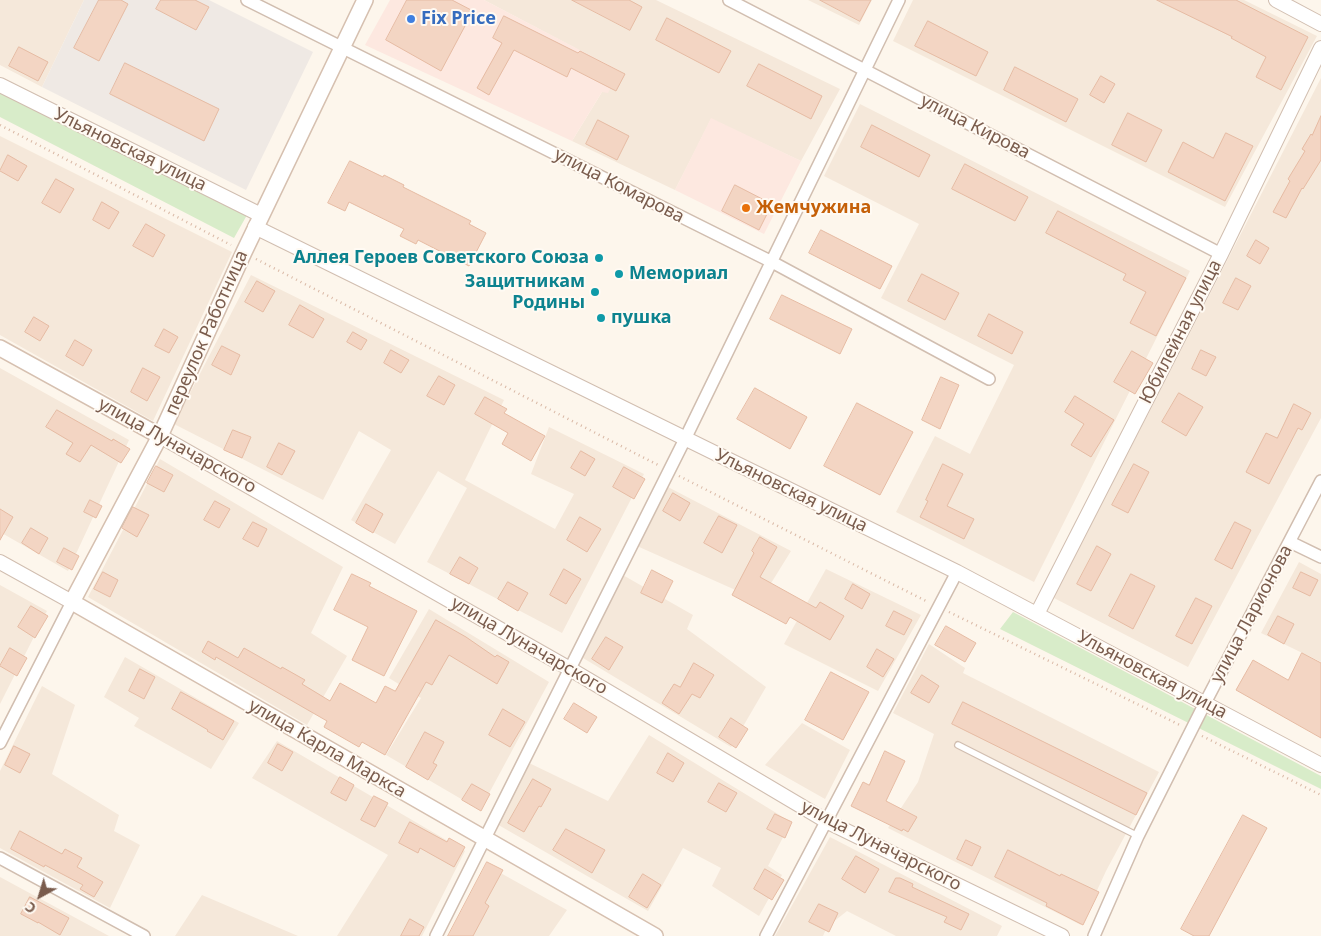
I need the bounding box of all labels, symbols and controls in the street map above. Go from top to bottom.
place label: Fix Price [421,8,496,30]
marker: Fix Price [405,13,417,25]
street label: улица Кирова [917,90,1033,164]
street label: Ульяновская улица [50,104,210,196]
street label: улица Комарова [550,144,688,228]
place label: Жемчужина [756,197,871,219]
marker: Жемчужина [740,202,752,214]
street label: переулок Работница [161,247,253,419]
place label: Аллея Героев Советского Союза [293,247,589,269]
marker: Аллея Героев Советского Союза [593,252,605,264]
street label: Юбилейная улица [1135,256,1227,408]
place label: Мемориал [629,263,728,285]
marker: Мемориал [613,268,625,280]
place label: Защитникам Родины [465,271,585,314]
marker: Защитникам Родины [589,286,601,298]
place label: пушка [611,307,672,329]
marker: пушка [595,312,607,324]
street label: улица Луначарского [94,394,260,498]
street label: Ульяновская улица [711,445,871,537]
street label: улица Ларионова [1207,541,1297,687]
street label: улица Луначарского [447,592,611,700]
street label: Ульяновская улица [1073,626,1231,724]
street label: улица Карла Маркса [244,695,410,803]
street label: улица Луначарского [797,796,965,896]
north arrow [15,871,65,921]
text: С [21,898,40,918]

